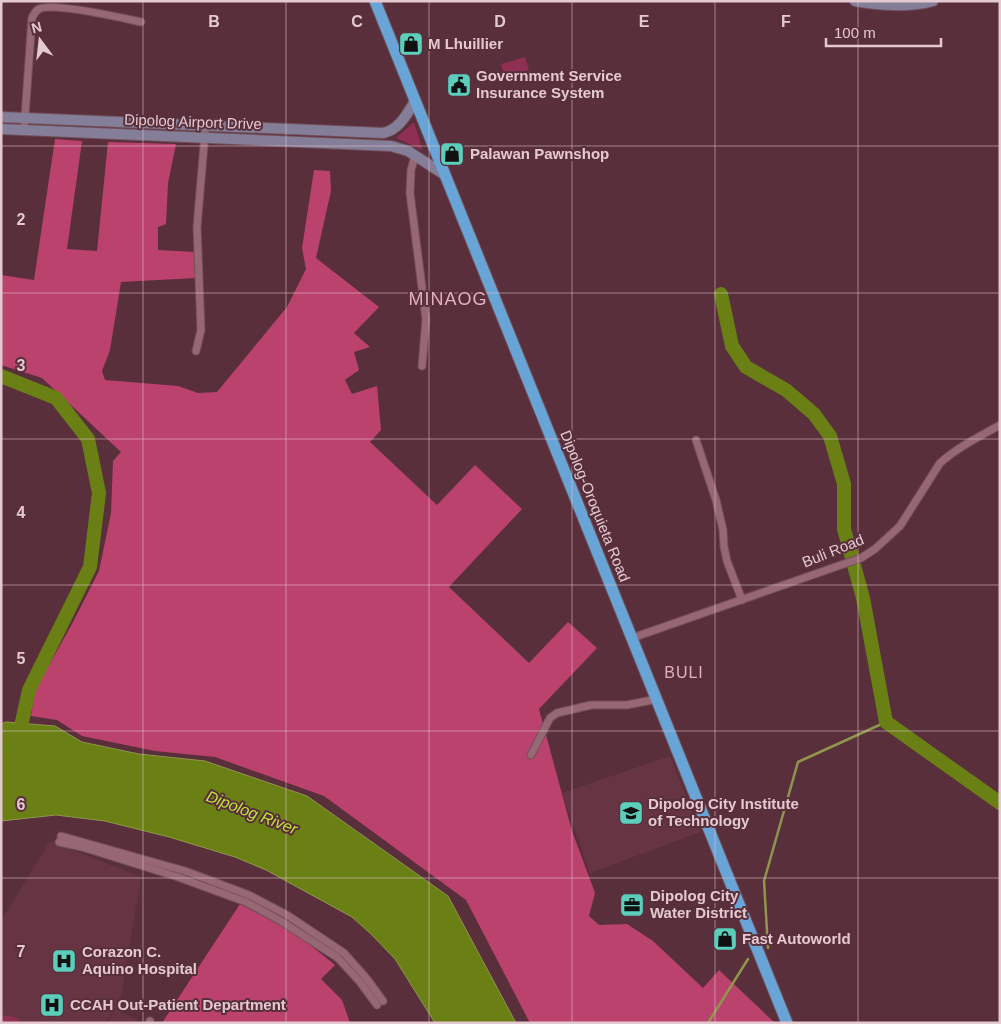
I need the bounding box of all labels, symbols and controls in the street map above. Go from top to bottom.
text: B [208,13,220,30]
text: C [351,13,363,30]
text: D [494,13,506,30]
text: E [639,13,650,30]
text: F [781,13,791,30]
north arrow [15,15,65,65]
scale bar [826,15,941,47]
text: N [30,18,44,36]
text: 100 m [834,24,876,41]
shop icon: M Lhuillier [398,31,424,57]
place label: M Lhuillier [428,35,503,52]
place label: Government Service Insurance System [476,67,622,101]
public building icon: Government Service Insurance System [446,72,472,98]
street label: Dipolog Airport Drive [124,111,262,132]
shop icon: Palawan Pawnshop [439,141,465,167]
place label: Palawan Pawnshop [470,145,609,162]
text: 2 [17,211,26,228]
district label: MINAOG [408,289,488,309]
text: 3 [17,357,26,374]
street label: Dipolog-Oroquieta Road [557,428,634,584]
text: 4 [17,504,26,521]
street label: Buli Road [799,530,866,571]
text: 5 [17,650,26,667]
district label: BULI [664,664,704,681]
water label: Dipolog River [204,787,300,838]
place label: Dipolog City Institute of Technology [648,795,799,829]
text: 6 [17,796,26,813]
school or university icon: Dipolog City Institute of Technology [618,800,644,826]
place label: Dipolog City Water District [650,887,747,921]
office icon: Dipolog City Water District [619,892,645,918]
shop icon: Fast Autoworld [712,926,738,952]
place label: Fast Autoworld [742,930,851,947]
text: 7 [17,943,26,960]
place label: Corazon C. Aquino Hospital [82,943,197,977]
hospital icon: Corazon C. Aquino Hospital [51,948,77,974]
hospital icon: CCAH Out-Patient Department [39,992,65,1018]
place label: CCAH Out-Patient Department [70,996,286,1013]

